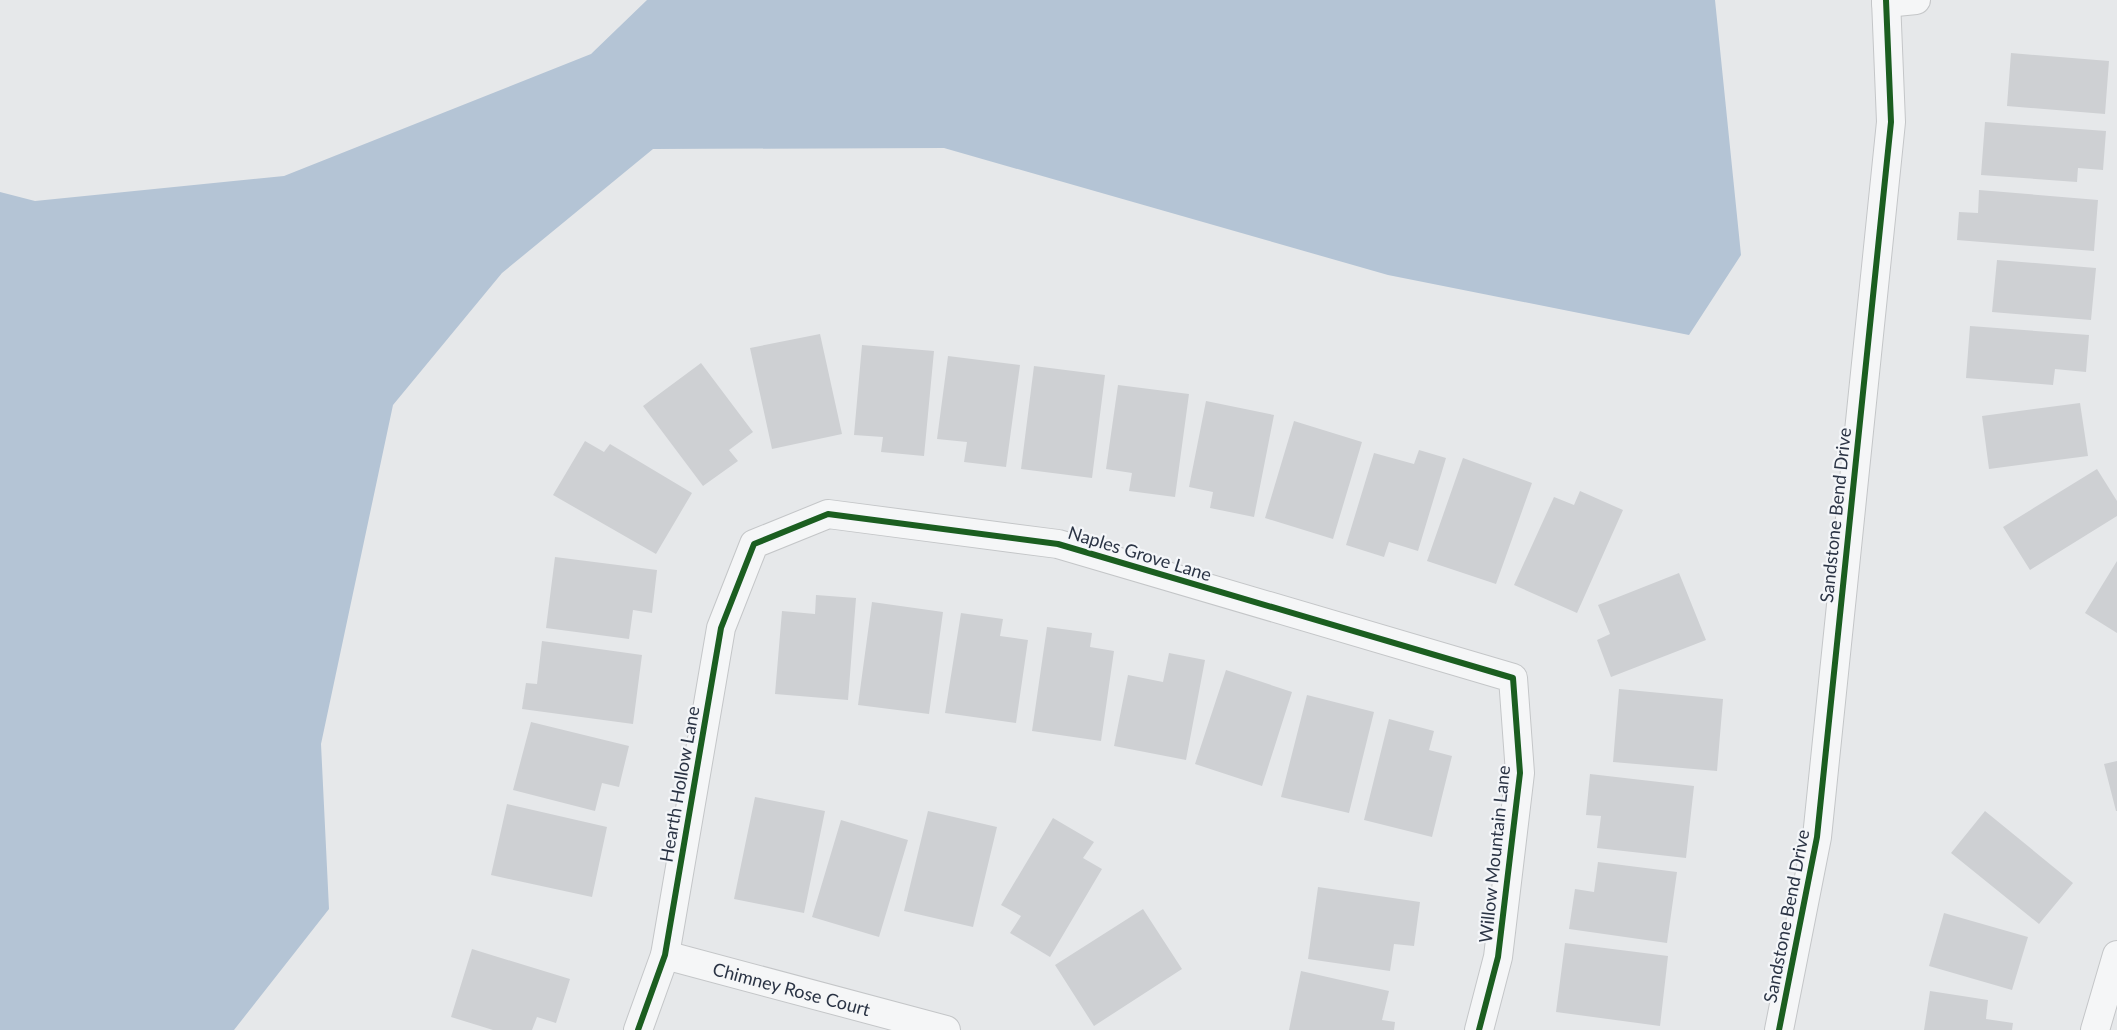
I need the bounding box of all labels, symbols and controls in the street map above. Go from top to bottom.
street label: Sandstone Bend Drive [1815,426,1855,604]
street label: Naples Grove Lane [1066,521,1214,585]
street label: Hearth Hollow Lane [654,704,704,864]
street label: Willow Mountain Lane [1474,764,1514,944]
street label: Sandstone Bend Drive [1758,828,1814,1004]
street label: Chimney Rose Court [710,957,873,1020]

